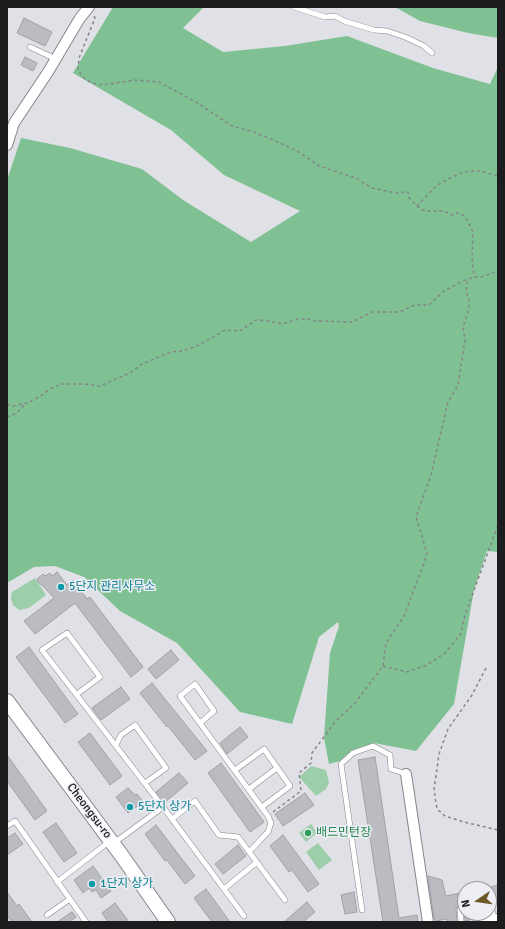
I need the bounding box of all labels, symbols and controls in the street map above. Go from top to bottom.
place label: 5단지 관리사무소 [69,580,155,594]
marker: 5단지 관리사무소 [56,582,66,592]
street label: Cheongsu-ro [64,781,114,841]
place label: 5단지 상가 [138,800,191,814]
marker: 5단지 상가 [125,802,135,812]
place label: 배드민턴장 [316,826,371,840]
marker: 배드민턴장 [303,828,313,838]
place label: 1단지 상가 [100,877,153,891]
marker: 1단지 상가 [87,879,97,889]
north arrow [457,881,497,921]
text: N [459,898,473,909]

